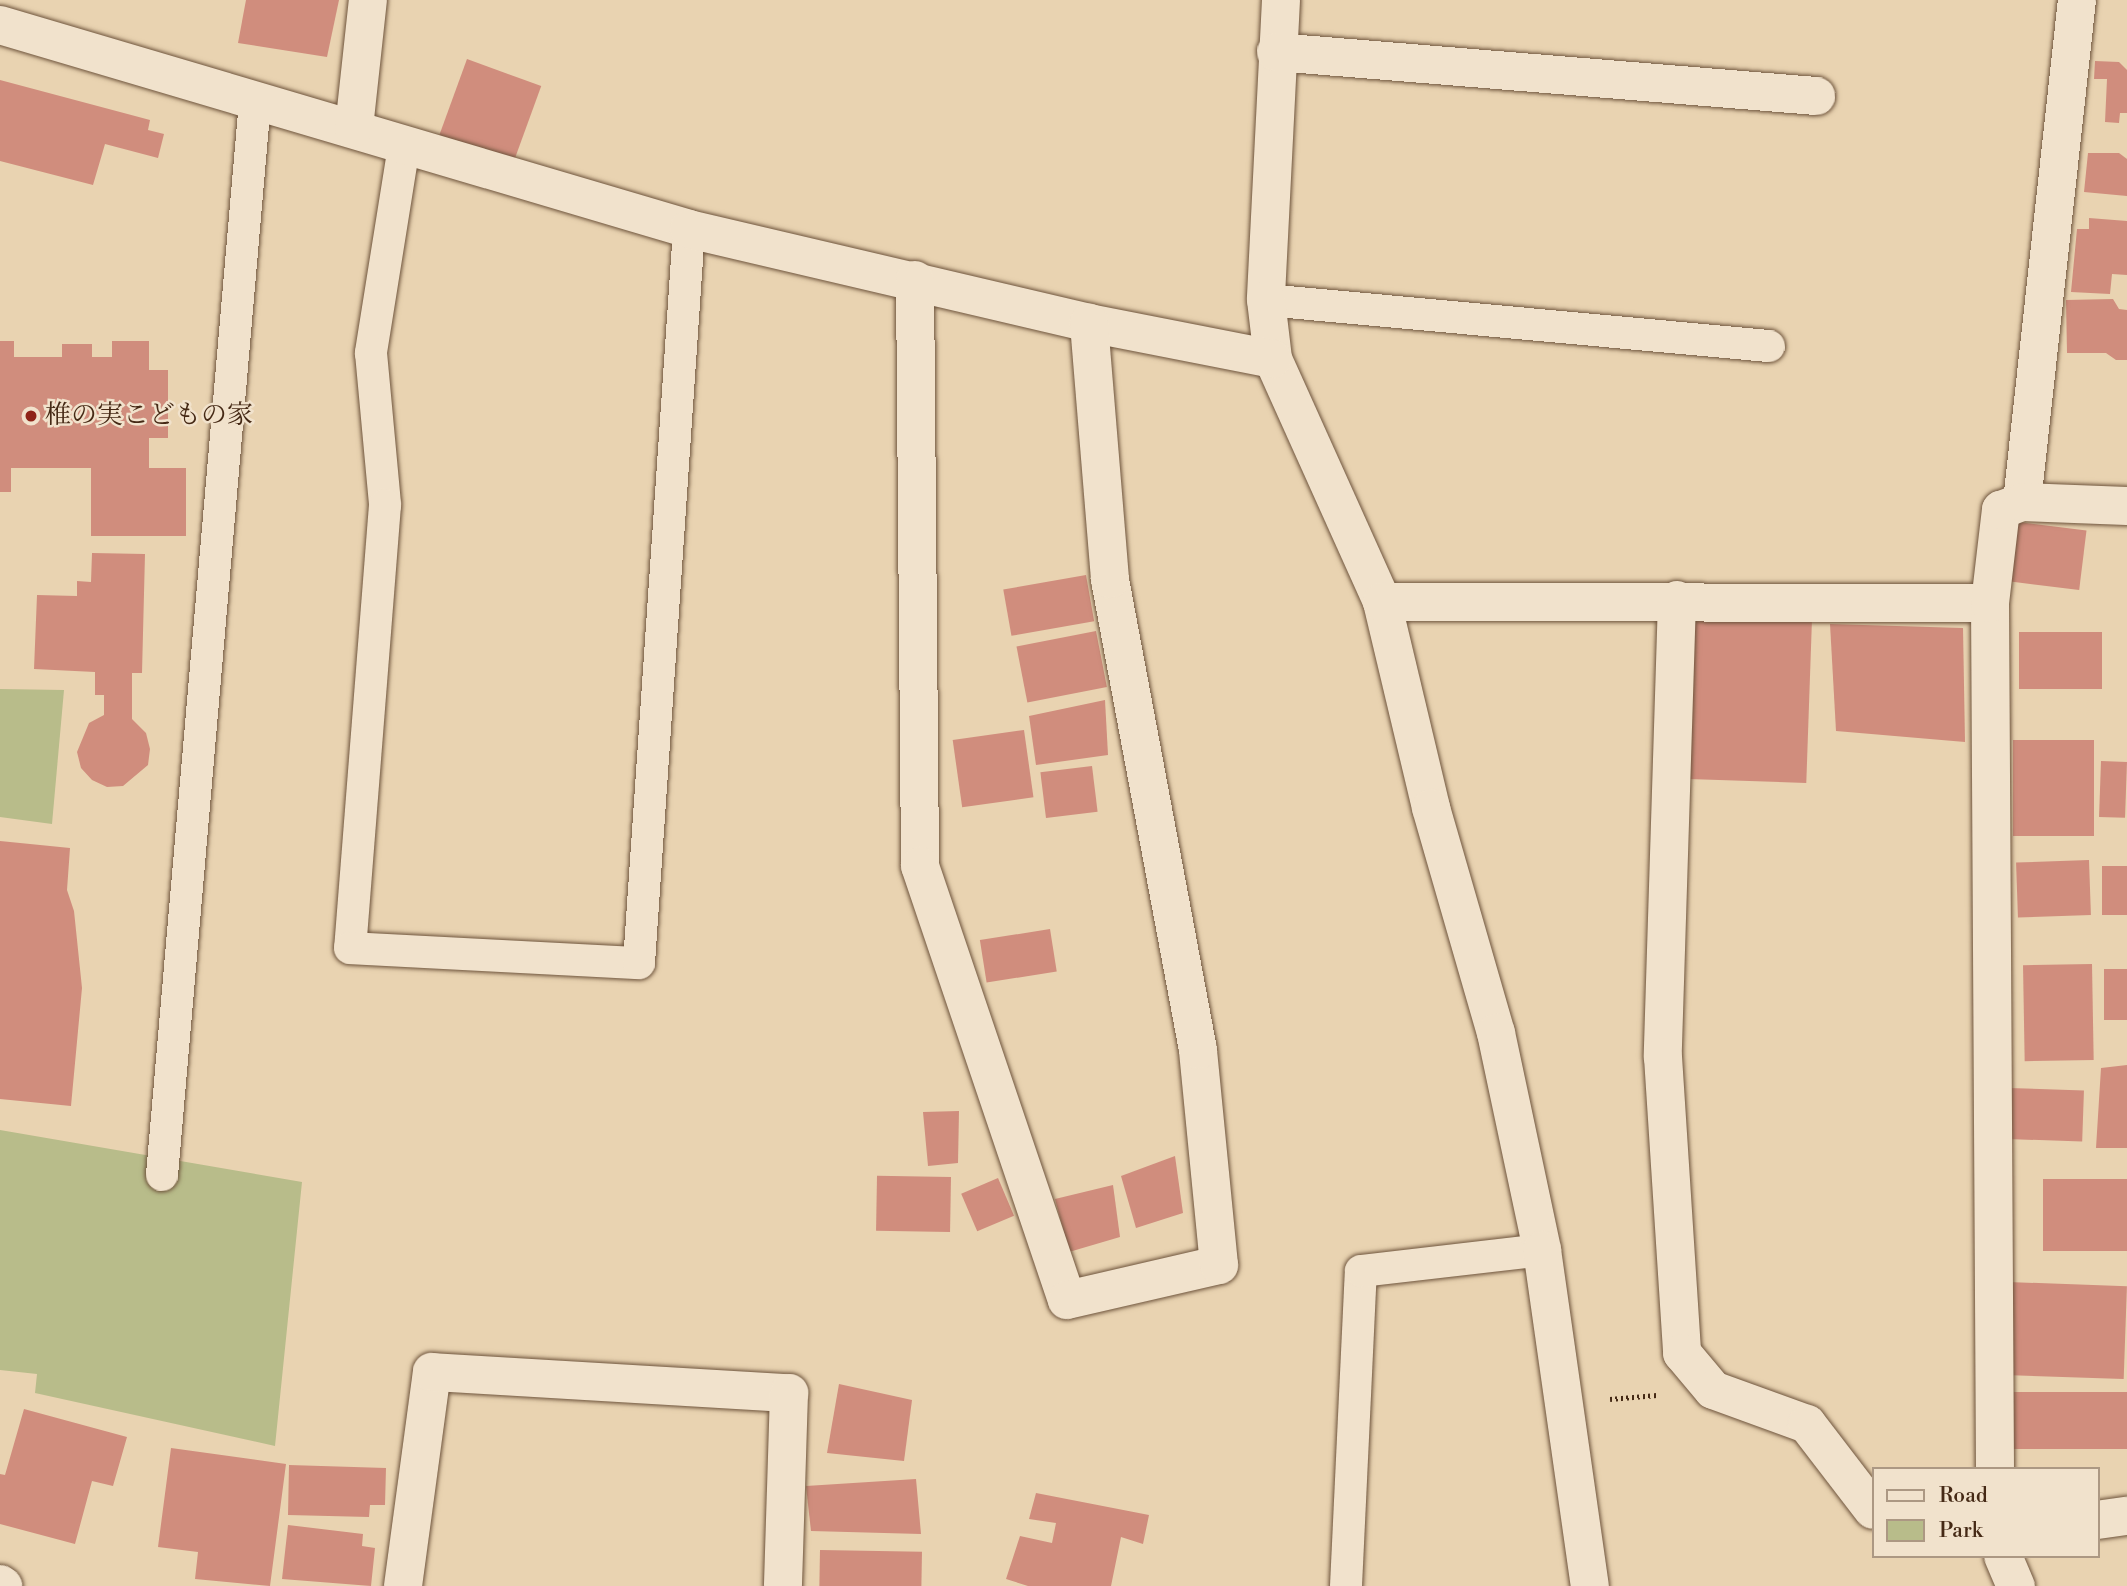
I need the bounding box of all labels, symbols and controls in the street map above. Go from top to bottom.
place label: 椎の実こどもの家 [45,400,253,432]
marker: 椎の実こどもの家 [23,408,39,424]
legend [1871,1467,2099,1558]
text: Road [1939,1483,1988,1509]
text: Park [1939,1518,1983,1544]

